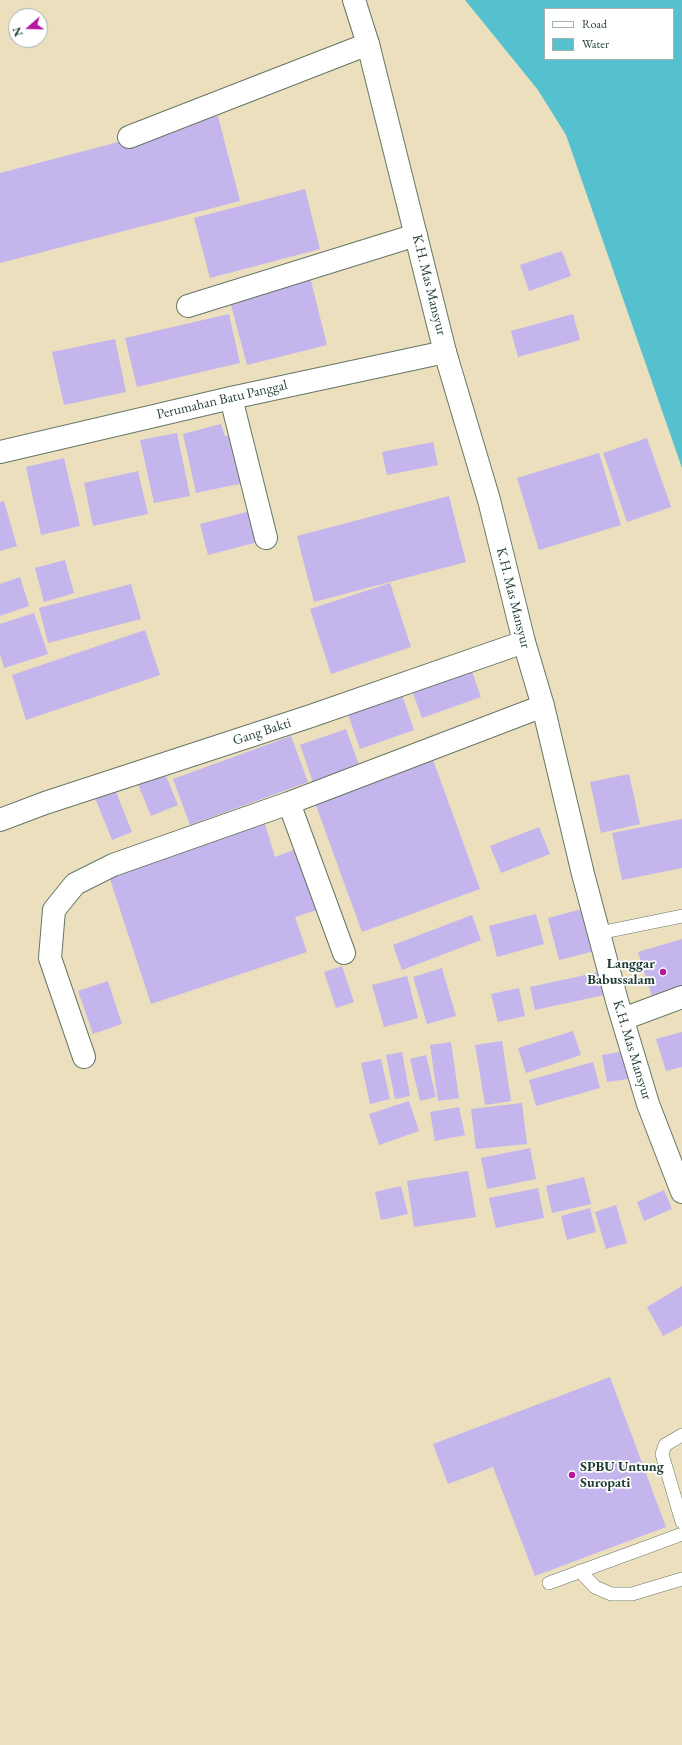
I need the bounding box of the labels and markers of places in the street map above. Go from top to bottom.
place label: Langgar Babussalam [587,956,655,988]
marker: Langgar Babussalam [658,967,668,977]
place label: SPBU Untung Suropati [580,1459,664,1492]
marker: SPBU Untung Suropati [567,1470,577,1480]

